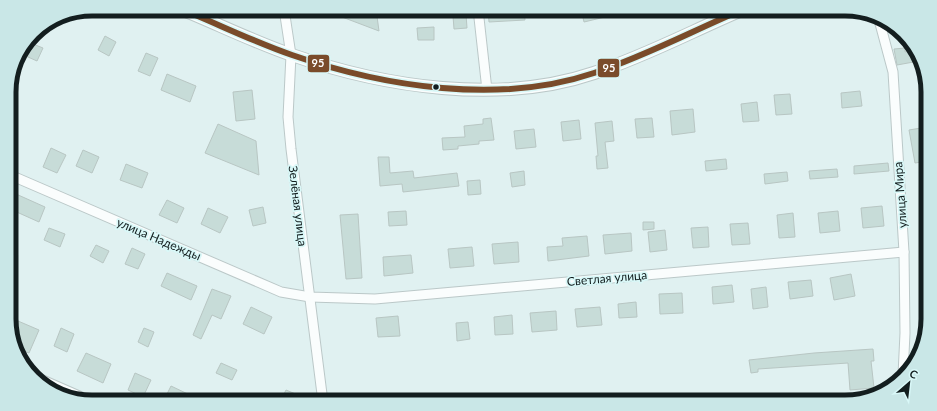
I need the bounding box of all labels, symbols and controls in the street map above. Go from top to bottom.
line badge: 95 [307,54,330,73]
text: 95 [312,56,324,69]
line badge: 95 [597,58,620,78]
text: 95 [603,61,615,74]
unlabelled marker [431,82,441,92]
street label: улица Мира [890,161,910,229]
street label: Зелёная улица [286,165,310,247]
street label: улица Надежды [115,215,203,263]
street label: Светлая улица [566,267,648,289]
north arrow [889,363,929,403]
text: С [908,366,921,382]

